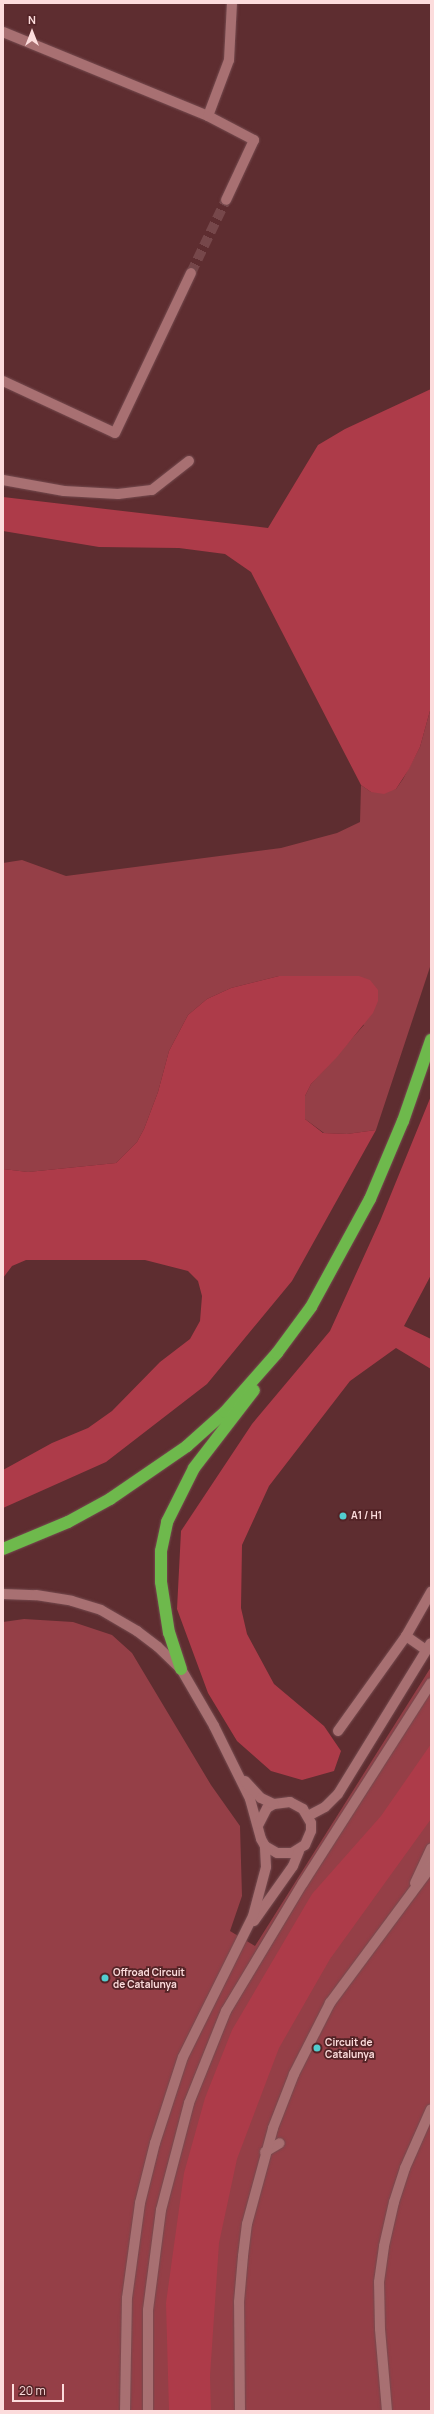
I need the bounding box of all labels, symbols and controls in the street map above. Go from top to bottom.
north arrow [12,12,52,52]
text: N [28,12,36,27]
place label: A1 / H1 [351,1510,382,1522]
marker: A1 / H1 [338,1511,348,1521]
place label: Offroad Circuit de Catalunya [113,1966,185,1990]
marker: Offroad Circuit de Catalunya [100,1973,110,1983]
place label: Circuit de Catalunya [325,2036,375,2060]
marker: Circuit de Catalunya [312,2043,322,2053]
scale bar [14,2376,66,2402]
text: 20 m [19,2382,46,2399]

